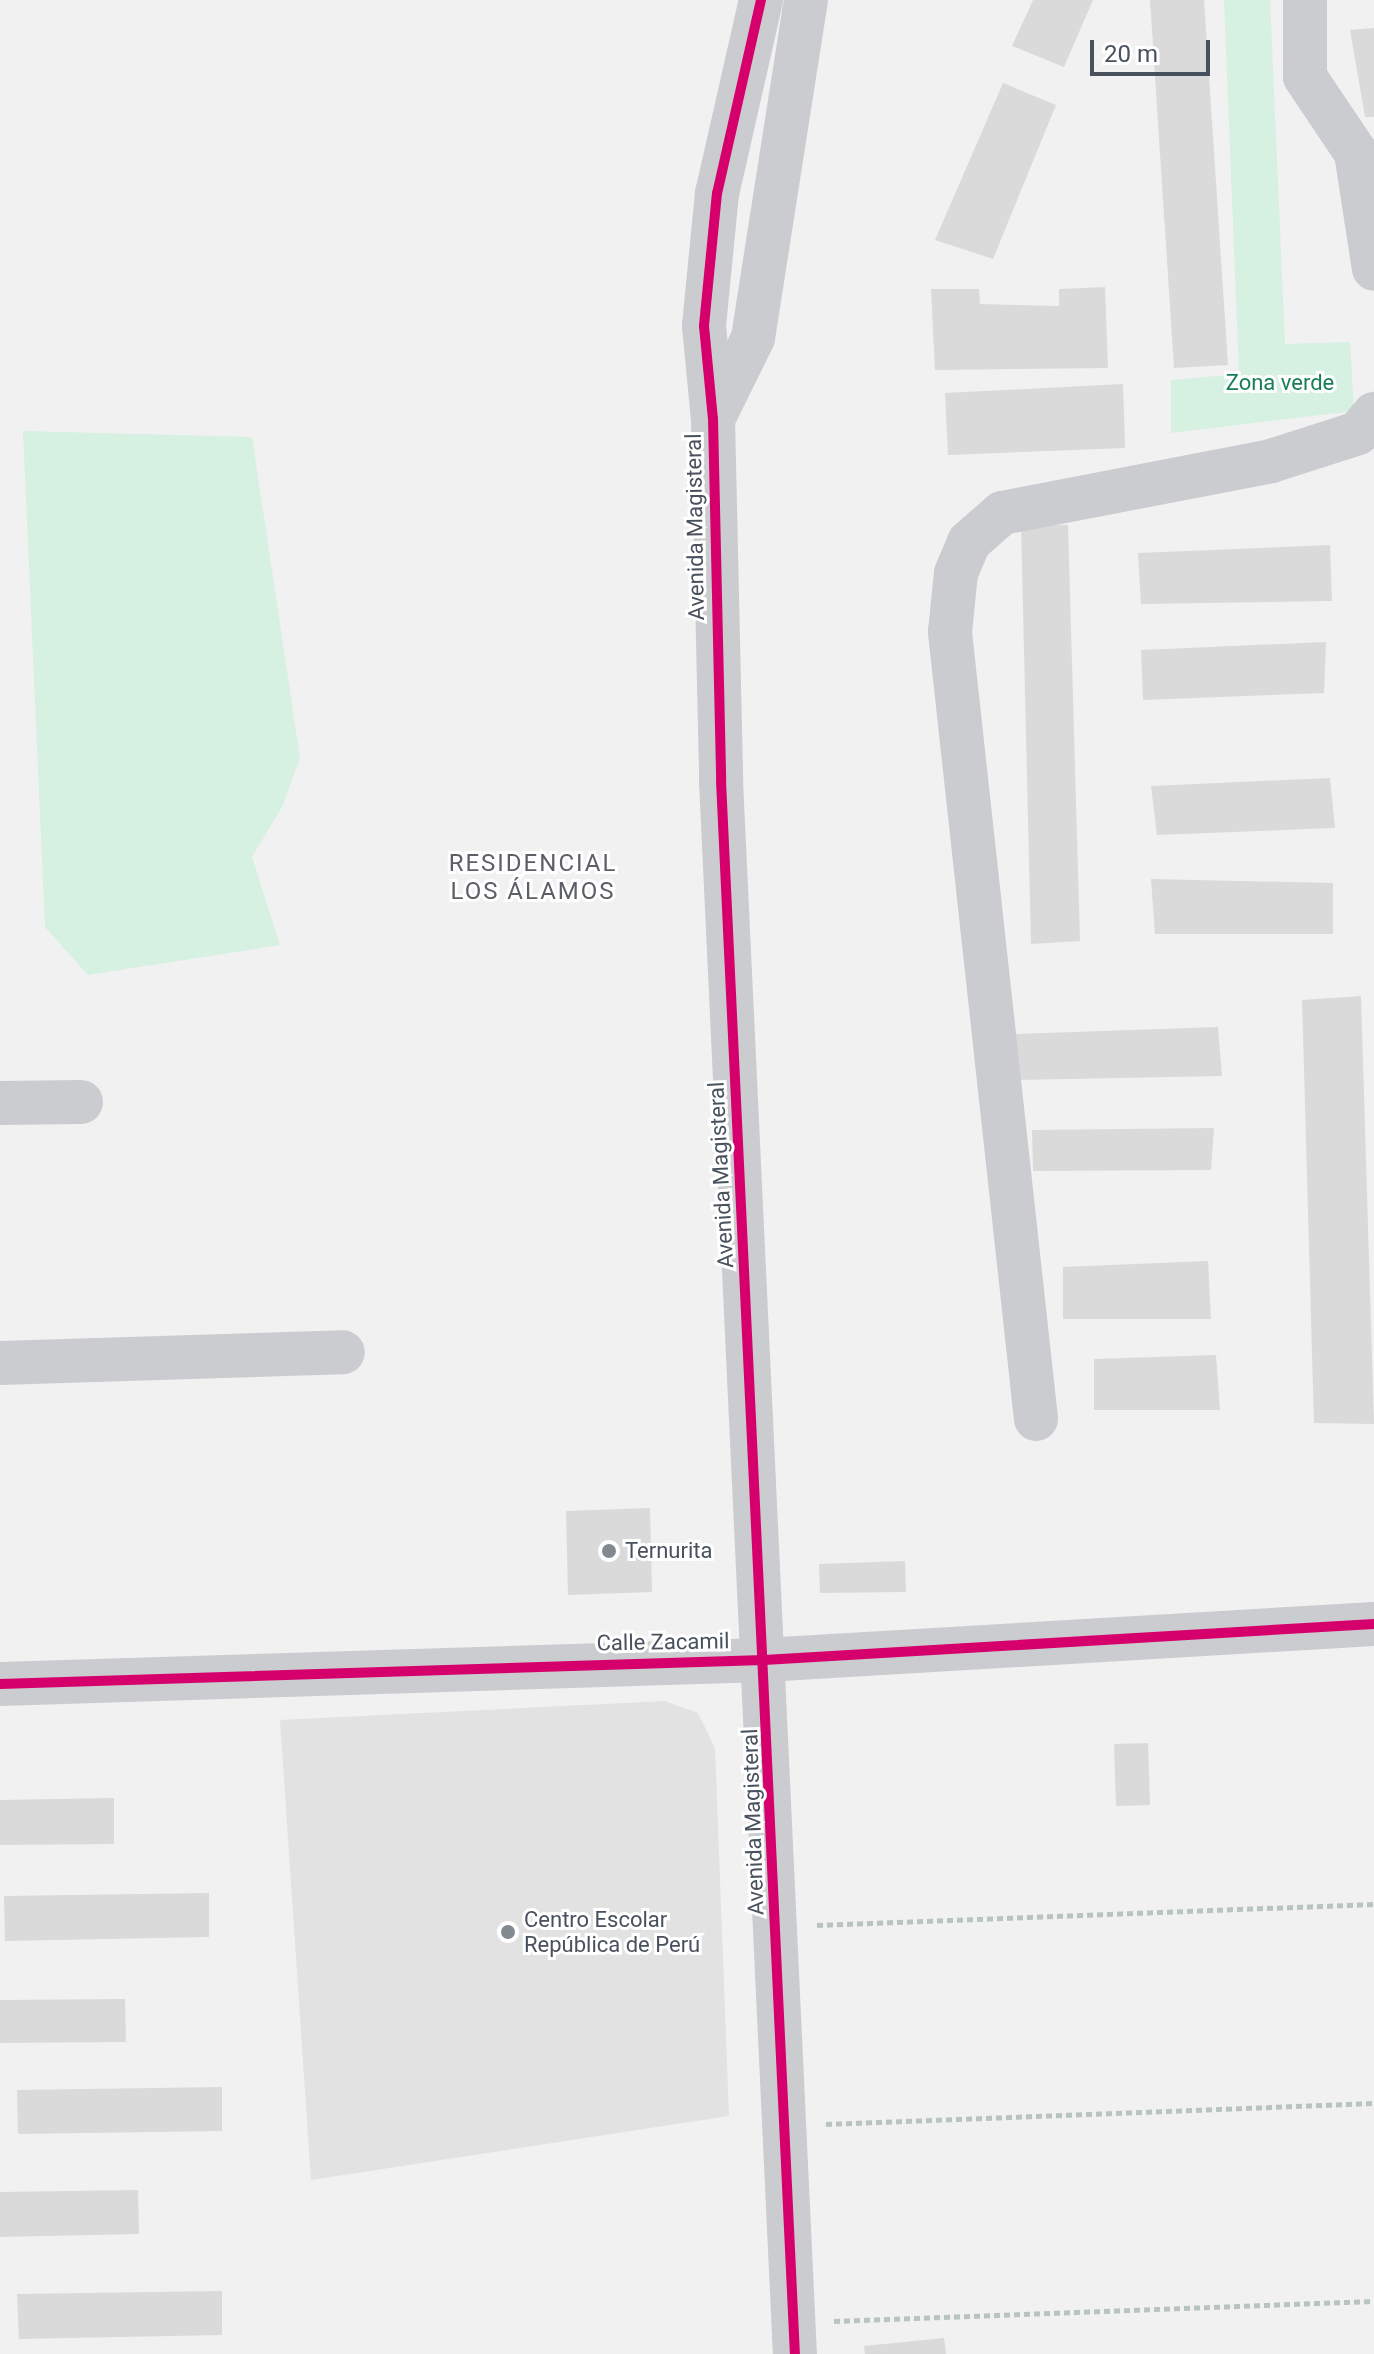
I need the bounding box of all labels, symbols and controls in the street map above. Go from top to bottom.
scale bar [1094,24,1214,74]
text: 20 m [1104,40,1158,68]
park label: Zona verde [1226,370,1334,396]
street label: Avenida Magisteral [680,433,710,621]
district label: RESIDENCIAL LOS ÁLAMOS [449,850,617,906]
street label: Avenida Magisteral [703,1081,739,1269]
place label: Ternurita [625,1538,712,1564]
marker: Ternurita [600,1542,618,1560]
street label: Calle Zacamil [596,1628,730,1656]
street label: Avenida Magisteral [737,1728,769,1916]
place label: Centro Escolar República de Perú [524,1906,700,1958]
marker: Centro Escolar República de Perú [499,1923,517,1941]

